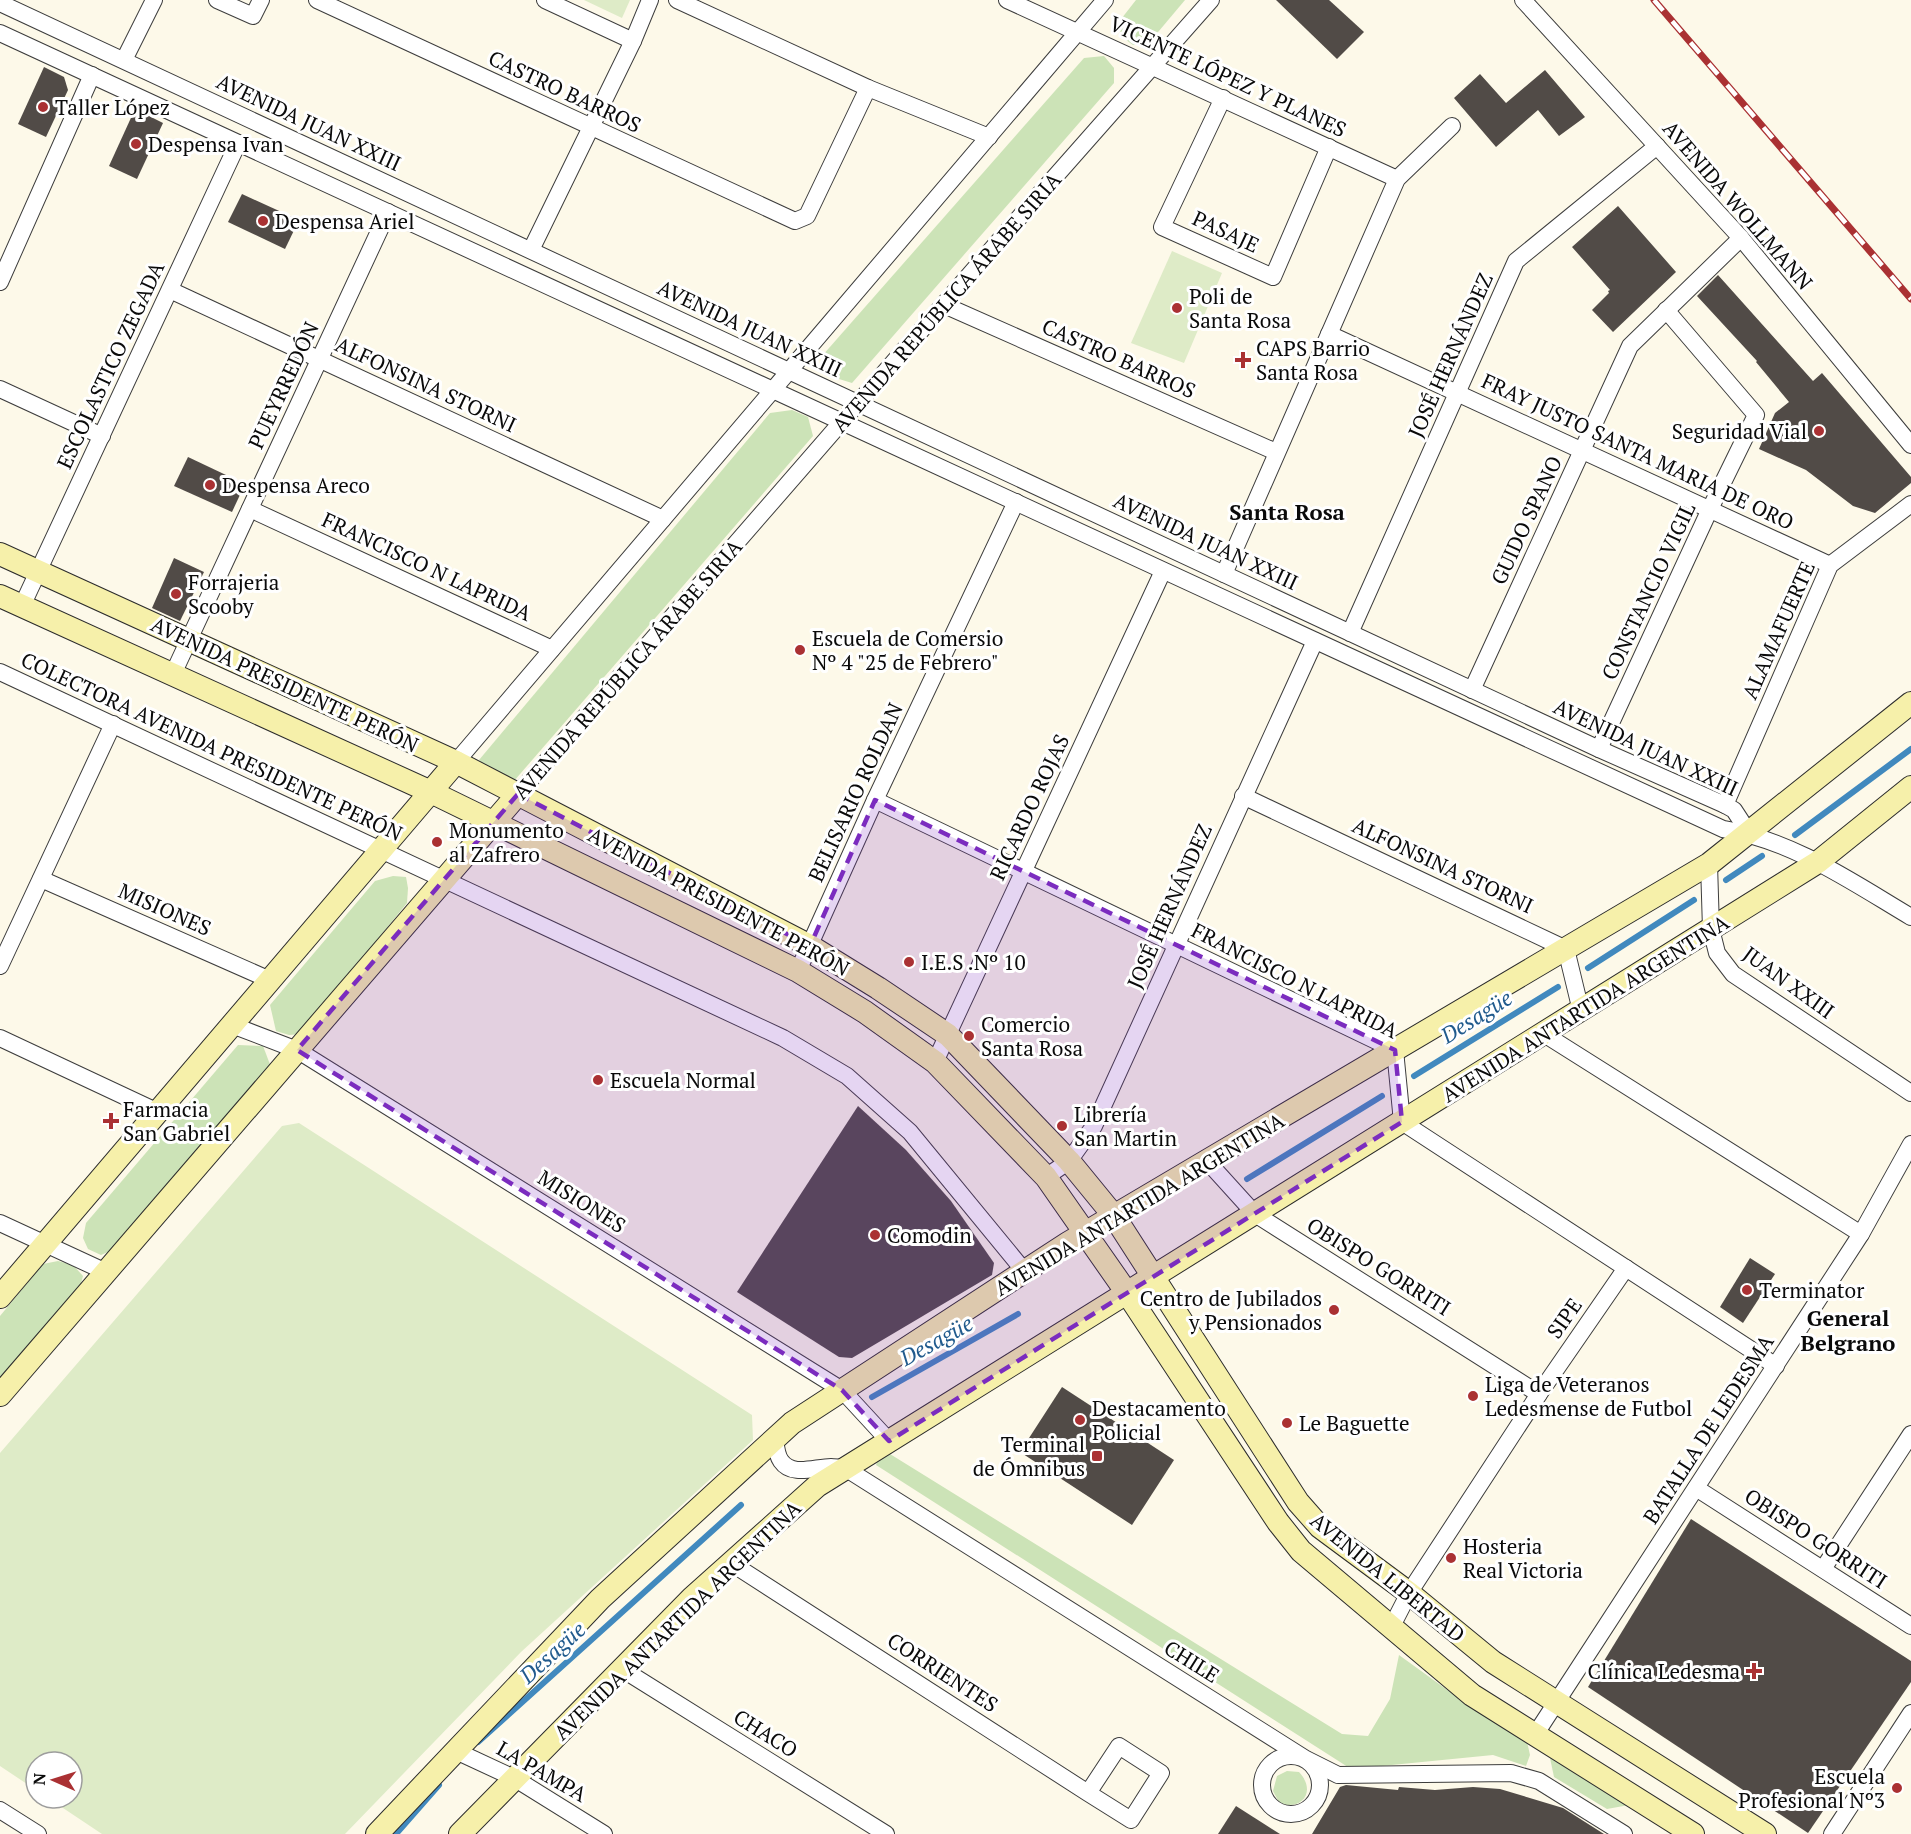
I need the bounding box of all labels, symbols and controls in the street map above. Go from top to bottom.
street label: VICENTE LÓPEZ Y PLANES [1105,9,1351,143]
street label: CASTRO BARROS [484,43,646,139]
street label: AVENIDA JUAN XXIII [212,67,406,177]
place label: Taller López [55,93,170,121]
marker: Taller López [36,100,50,114]
street label: AVENIDA WOLLMANN [1657,115,1819,295]
place label: Despensa Ivan [148,130,284,158]
marker: Despensa Ivan [129,137,143,151]
street label: AVENIDA REPÚBLICA ÁRABE SIRIA [825,165,1067,438]
street label: PASAJE [1188,203,1264,259]
place label: Despensa Ariel [275,207,414,235]
marker: Despensa Ariel [256,214,270,228]
street label: ESCOLASTICO ZEGADA [50,256,171,473]
street label: JOSÉ HERNÁNDEZ [1401,268,1499,442]
street label: AVENIDA JUAN XXIII [653,273,847,383]
place label: Poli de Santa Rosa [1189,282,1292,334]
marker: Poli de Santa Rosa [1170,301,1184,315]
street label: CASTRO BARROS [1038,312,1200,404]
street label: PUEYRREDÓN [241,317,325,453]
street label: ALFONSINA STORNI [331,330,521,438]
place label: CAPS Barrio Santa Rosa [1256,334,1370,386]
marker: CAPS Barrio Santa Rosa [1234,351,1252,369]
street label: FRAY JUSTO SANTA MARIA DE ORO [1477,366,1799,536]
place label: Seguridad Vial [1672,417,1807,445]
marker: Seguridad Vial [1812,424,1826,438]
street label: GUIDO SPANO [1484,451,1568,589]
place label: Despensa Areco [222,471,370,499]
marker: Despensa Areco [203,478,217,492]
street label: AVENIDA JUAN XXIII [1109,486,1303,596]
district label: Santa Rosa [1229,497,1345,526]
street label: CONSTANCIO VIGIL [1595,498,1702,684]
street label: FRANCISCO N LAPRIDA [318,505,537,627]
street label: AVENIDA REPÚBLICA ÁRABE SIRIA [506,532,748,805]
street label: ALAMAFUERTE [1735,557,1821,703]
place label: Forrajeria Scooby [188,568,280,620]
marker: Forrajeria Scooby [169,587,183,601]
street label: AVENIDA PRESIDENTE PERÓN [147,610,423,758]
place label: Escuela de Comersio Nº 4 "25 de Febrero" [812,624,1003,676]
marker: Escuela de Comersio Nº 4 "25 de Febrero" [793,643,807,657]
street label: COLECTORA AVENIDA PRESIDENTE PERÓN [17,645,407,847]
street label: AVENIDA JUAN XXIII [1549,692,1743,802]
street label: BELISARIO ROLDAN [801,698,909,886]
street label: RICARDO ROJAS [983,729,1075,885]
street label: ALFONSINA STORNI [1348,811,1538,919]
place label: Monumento al Zafrero [449,816,564,868]
street label: JOSÉ HERNÁNDEZ [1120,819,1218,993]
street label: AVENIDA PRESIDENTE PERÓN [583,820,855,982]
marker: Monumento al Zafrero [430,835,444,849]
street label: MISIONES [114,876,216,942]
street label: AVENIDA ANTARTIDA ARGENTINA [1436,907,1734,1108]
street label: FRANCISCO N LAPRIDA [1187,916,1404,1045]
street label: JUAN XXIII [1738,939,1840,1025]
place label: I.E.S .Nº 10 [921,948,1026,976]
marker: I.E.S .Nº 10 [902,955,916,969]
water label: Desagüe [1434,983,1517,1050]
place label: Comercio Santa Rosa [981,1010,1084,1062]
marker: Comercio Santa Rosa [962,1029,976,1043]
place label: Escuela Normal [610,1066,756,1094]
marker: Escuela Normal [591,1073,605,1087]
place label: Farmacia San Gabriel [123,1095,230,1147]
place label: Librería San Martin [1074,1100,1177,1152]
street label: AVENIDA ANTARTIDA ARGENTINA [989,1106,1290,1302]
marker: Farmacia San Gabriel [104,1114,118,1128]
marker: Librería San Martin [1055,1119,1069,1133]
street label: MISIONES [533,1163,631,1239]
street label: OBISPO GORRITI [1302,1211,1456,1321]
place label: Comodin [887,1221,972,1249]
marker: Comodin [868,1228,882,1242]
place label: Terminator [1759,1276,1864,1304]
marker: Terminator [1740,1283,1754,1297]
place label: Centro de Jubilados y Pensionados [1140,1284,1322,1336]
street label: SIPE [1540,1292,1588,1344]
marker: Centro de Jubilados y Pensionados [1327,1303,1341,1317]
district label: General Belgrano [1801,1303,1895,1357]
water label: Desagüe [894,1308,978,1372]
street label: BATALLA DE LEDESMA [1636,1329,1780,1529]
place label: Liga de Veteranos Ledesmense de Futbol [1485,1370,1692,1422]
marker: Liga de Veteranos Ledesmense de Futbol [1466,1389,1480,1403]
place label: Destacamento Policial [1092,1394,1226,1446]
place label: Le Baguette [1299,1409,1410,1437]
marker: Destacamento Policial [1073,1413,1087,1427]
marker: Le Baguette [1280,1416,1294,1430]
place label: Terminal de Ómnibus [973,1430,1085,1482]
marker: Terminal de Ómnibus [1090,1449,1104,1463]
street label: OBISPO GORRITI [1739,1481,1893,1595]
street label: AVENIDA ANTARTIDA ARGENTINA [547,1494,807,1746]
street label: AVENIDA LIBERTAD [1305,1506,1471,1648]
place label: Hosteria Real Victoria [1463,1532,1583,1584]
marker: Hosteria Real Victoria [1444,1551,1458,1565]
water label: Desagüe [512,1615,591,1690]
street label: CORRIENTES [882,1626,1004,1718]
street label: CHILE [1159,1633,1225,1689]
place label: Clínica Ledesma [1587,1657,1740,1685]
marker: Clínica Ledesma [1745,1662,1763,1680]
street label: CHACO [729,1702,803,1764]
street label: LA PAMPA [492,1734,593,1808]
north arrow [24,1750,84,1810]
place label: Escuela Profesional Nº3 [1738,1762,1885,1814]
text: N [28,1773,50,1786]
marker: Escuela Profesional Nº3 [1890,1781,1904,1795]

